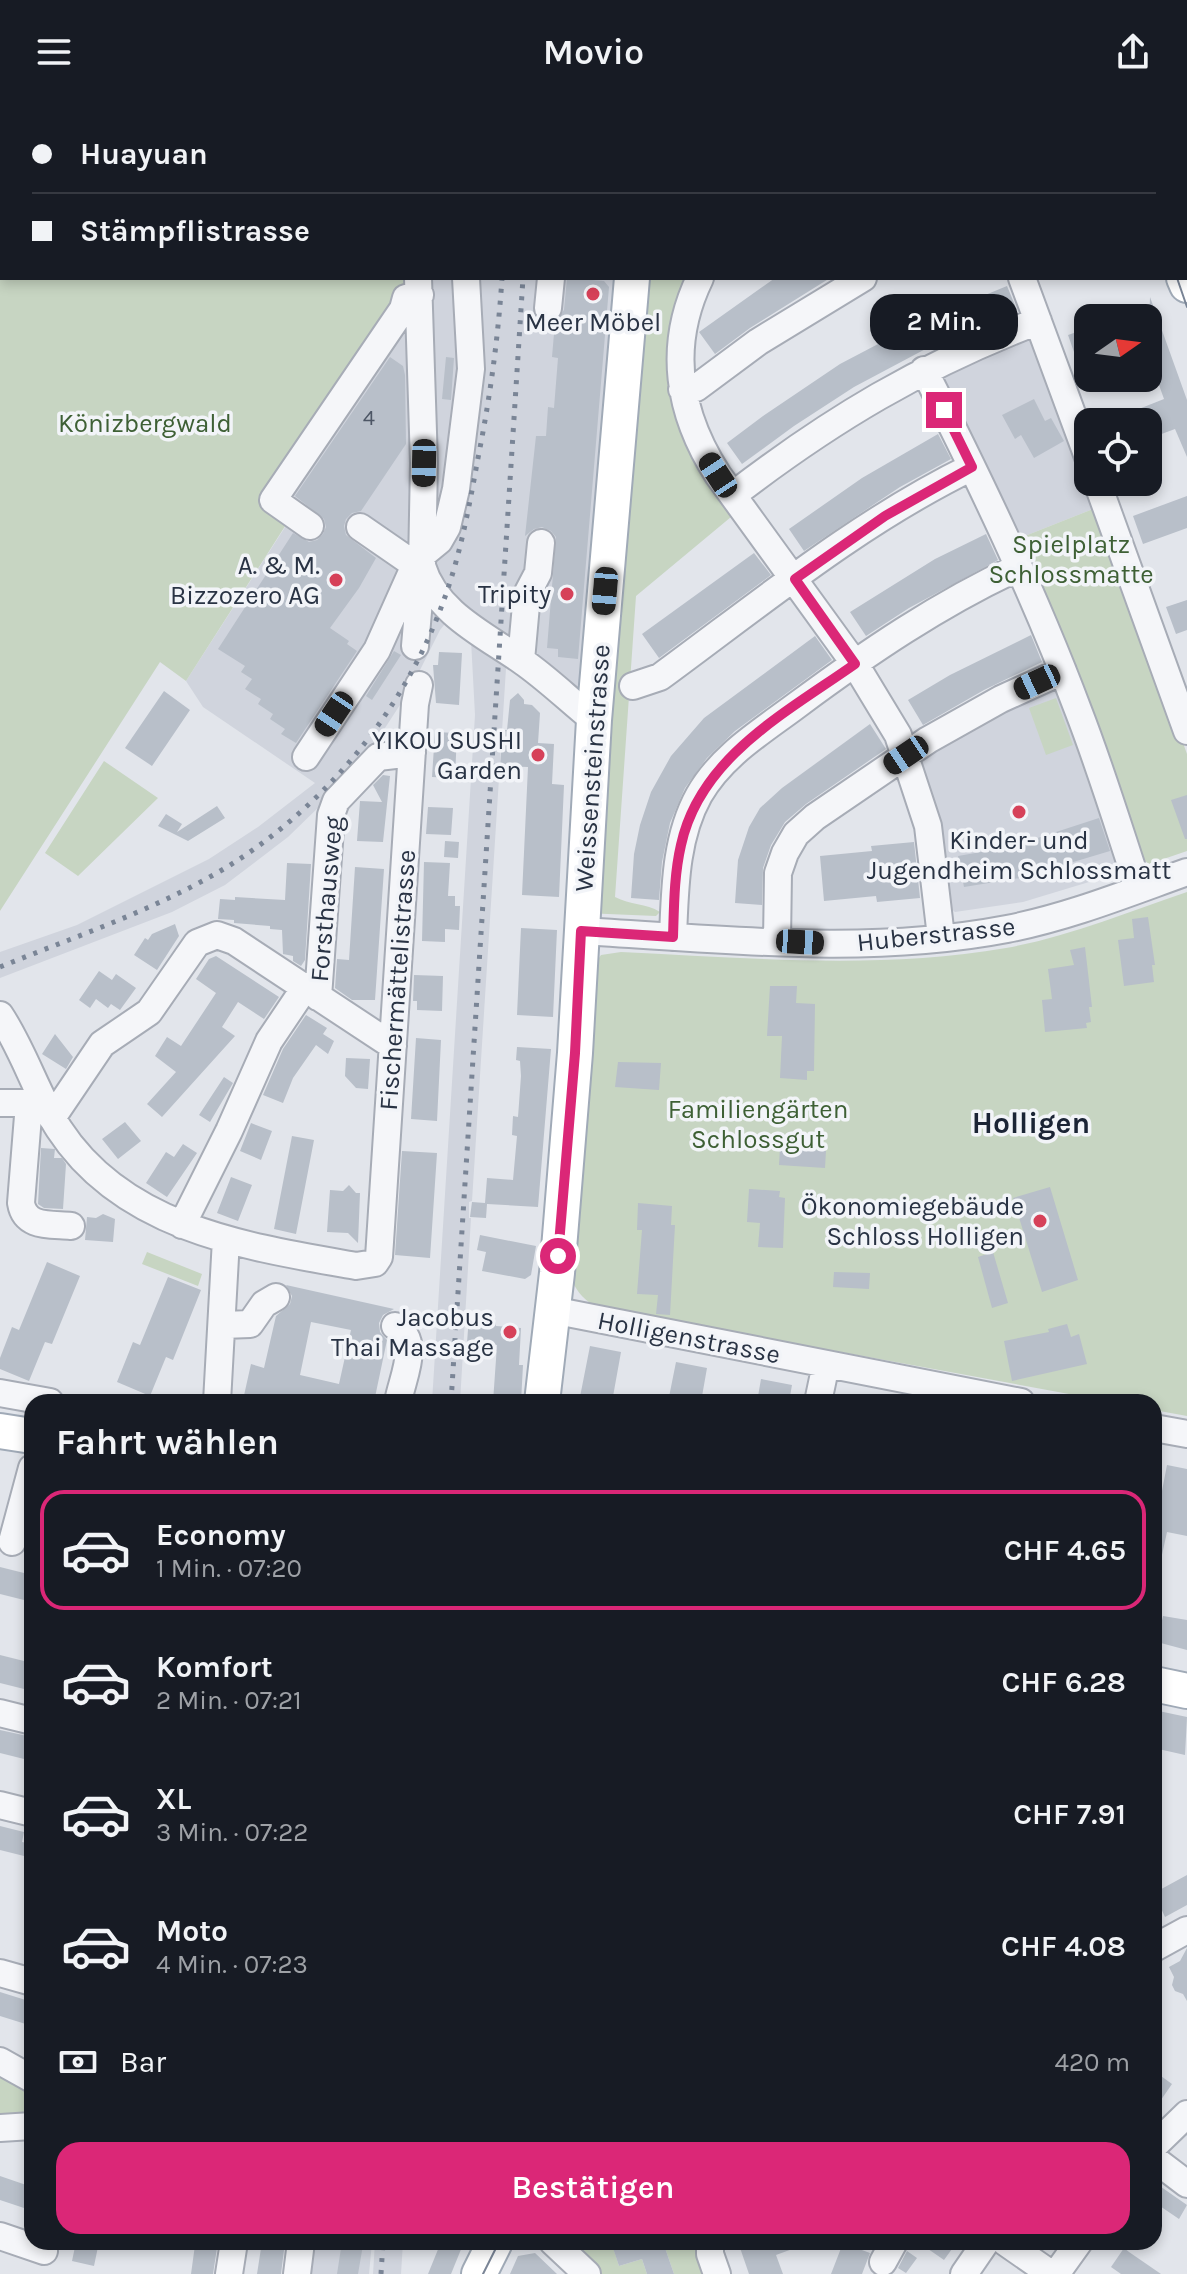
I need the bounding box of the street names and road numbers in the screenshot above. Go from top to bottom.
street label: Weissensteinstrasse [568,643,617,893]
street label: Forsthausweg [304,815,349,983]
street label: Fischermättelistrasse [373,849,422,1111]
street label: Huberstrasse [855,911,1017,958]
street label: Holligenstrasse [595,1305,783,1370]

